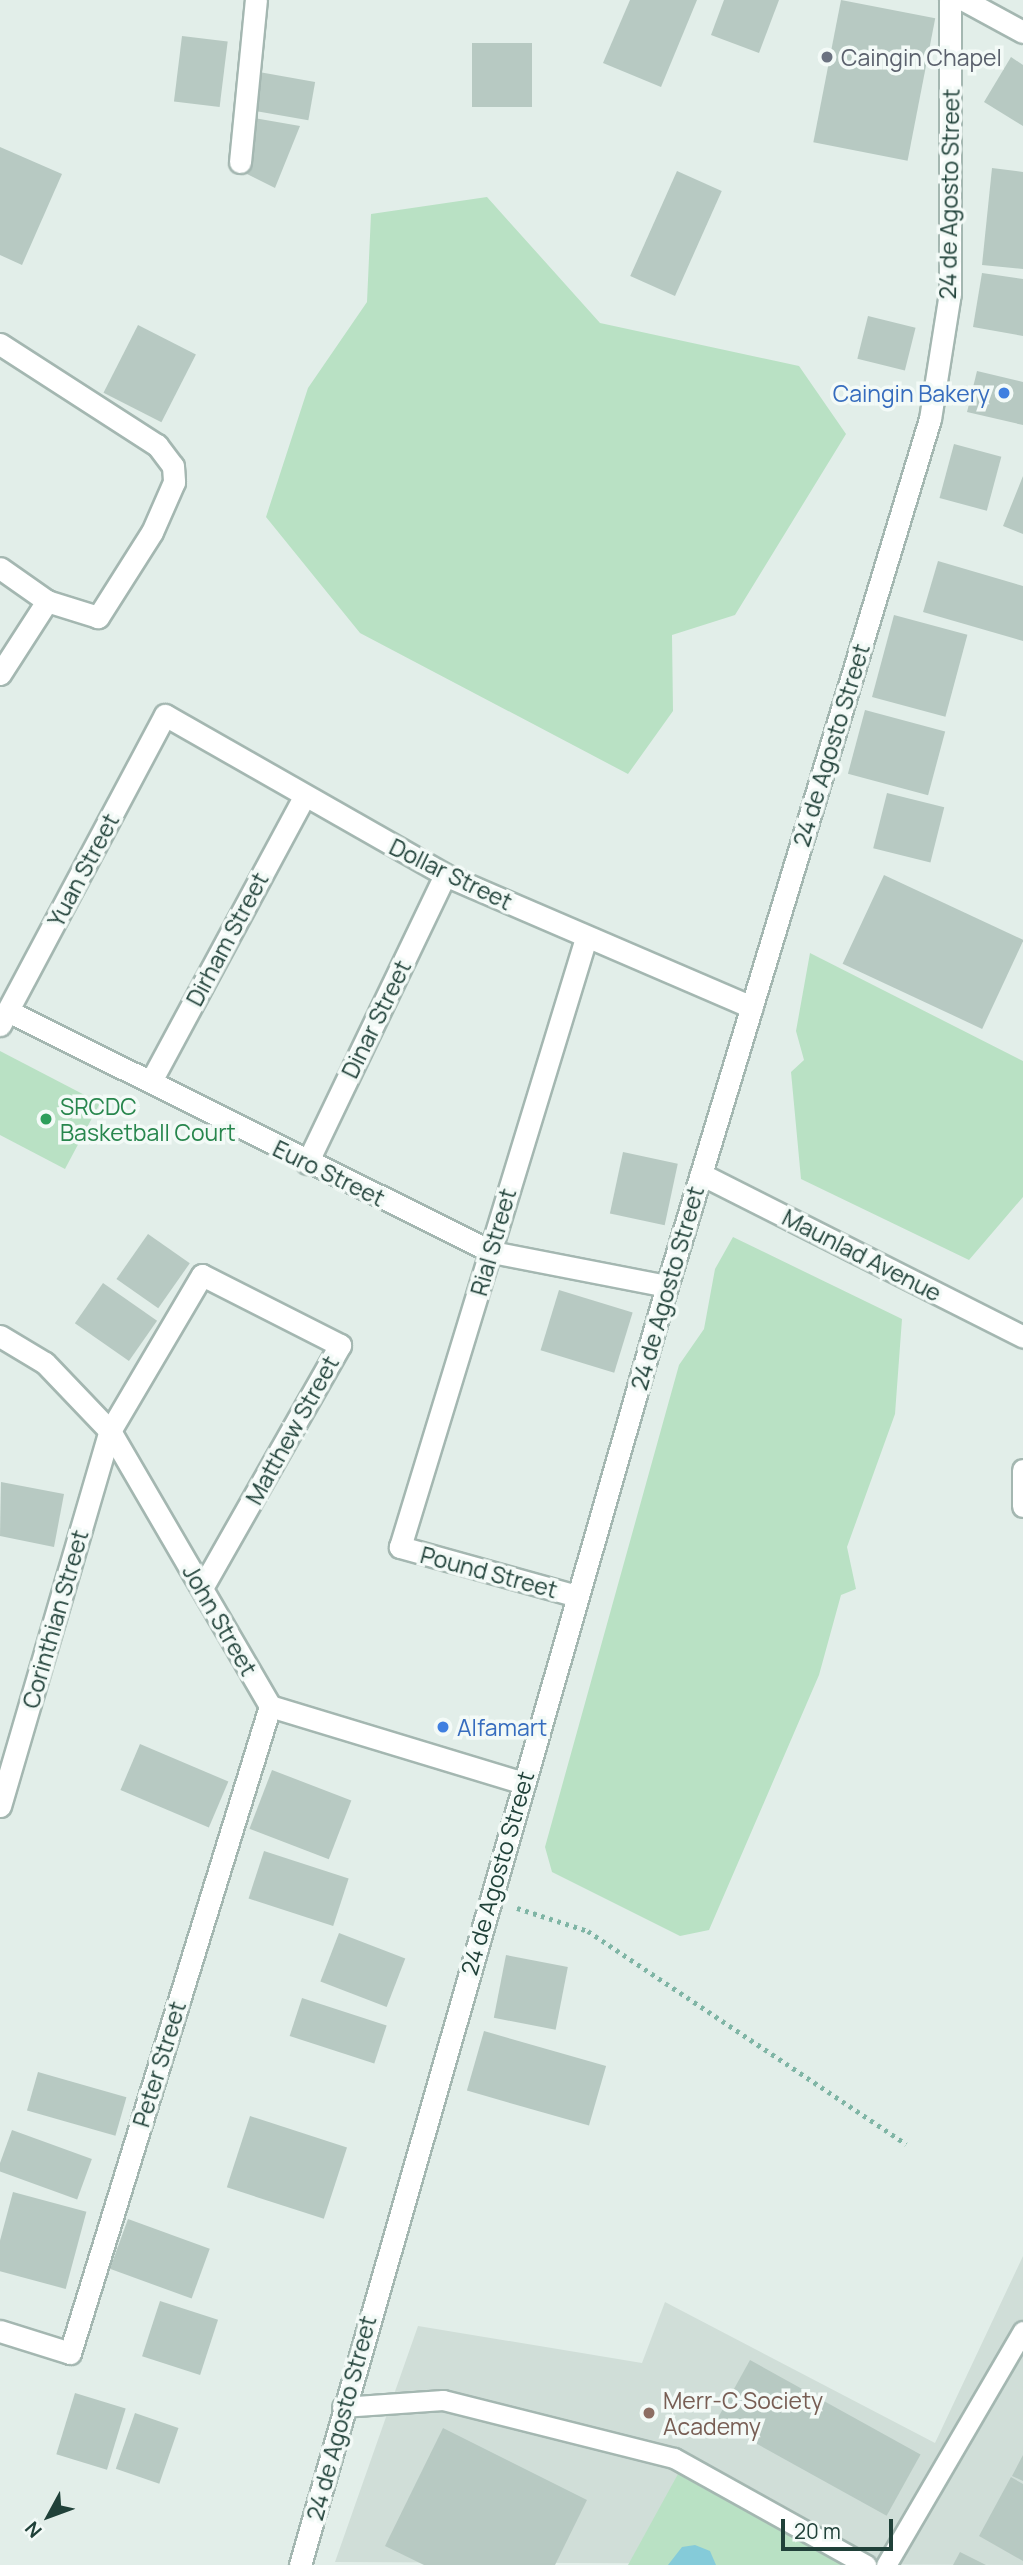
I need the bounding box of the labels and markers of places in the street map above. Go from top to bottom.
place label: Caingin Chapel [841,43,1002,71]
marker: Caingin Chapel [819,49,835,65]
place label: Caingin Bakery [833,379,990,407]
marker: Caingin Bakery [996,385,1012,401]
place label: SRCDC Basketball Court [60,1092,236,1146]
marker: SRCDC Basketball Court [38,1111,54,1127]
place label: Alfamart [457,1713,547,1741]
marker: Alfamart [435,1719,451,1735]
place label: Merr-C Society Academy [663,2386,823,2440]
marker: Merr-C Society Academy [641,2405,657,2421]

